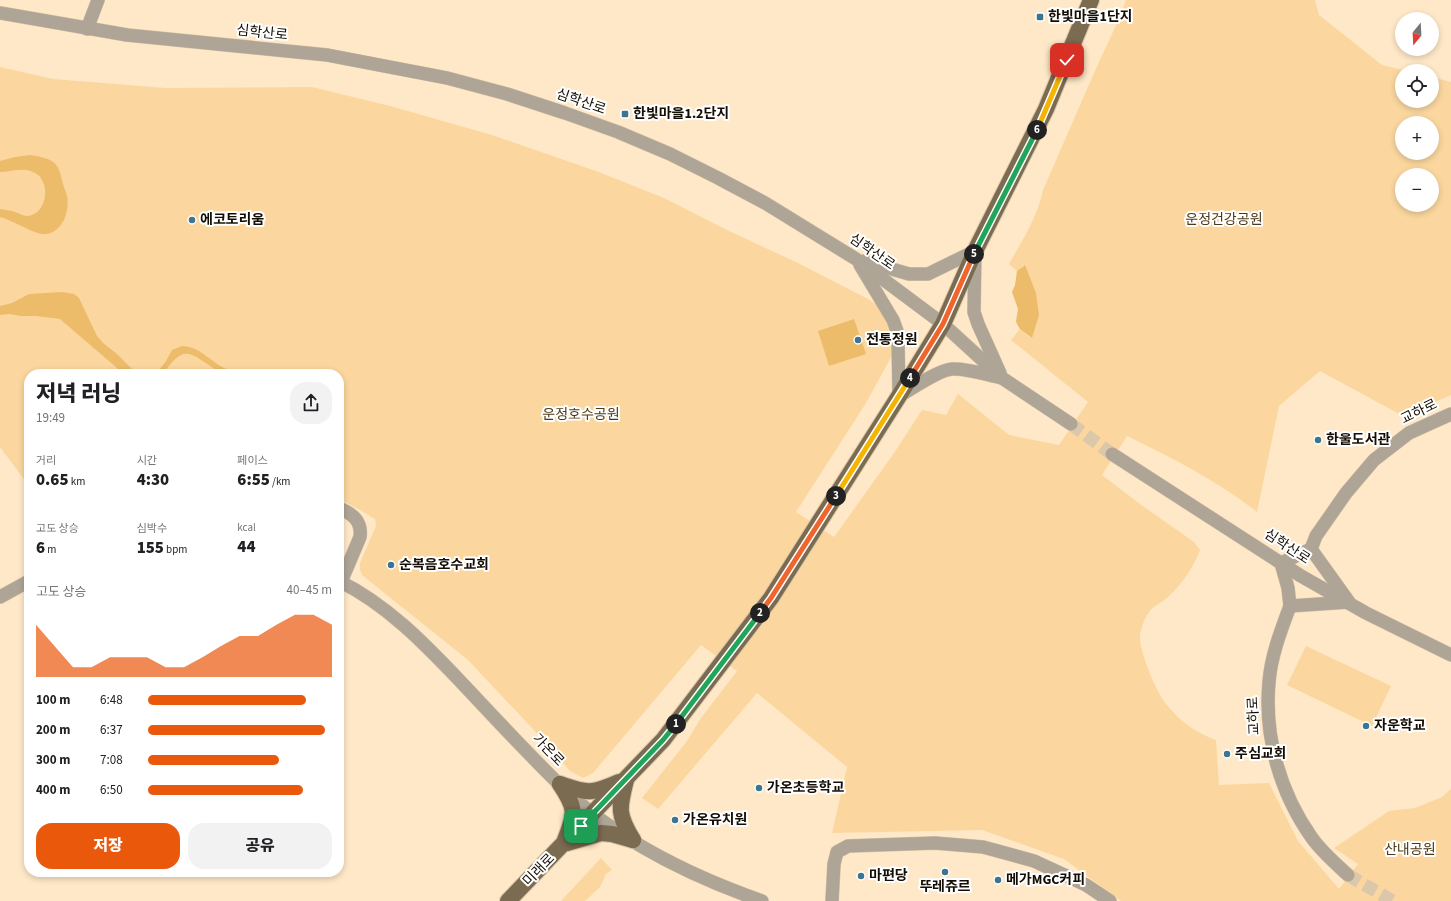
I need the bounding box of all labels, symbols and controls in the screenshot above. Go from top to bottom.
place label: 한빛마을1단지 [1048,7,1133,27]
marker: 한빛마을1단지 [1035,12,1045,22]
north arrow [1395,12,1439,56]
map controls [1395,12,1439,212]
street label: 심학산로 [235,20,289,46]
pin [1050,43,1084,77]
icon: check [1056,49,1078,71]
button: locate [1395,64,1439,108]
street label: 심학산로 [553,84,609,120]
place label: 한빛마을1.2단지 [633,104,729,124]
marker: 한빛마을1.2단지 [620,109,630,119]
button: + [1395,116,1439,160]
pin: 6 [1027,120,1047,140]
text: 6 [1034,122,1040,137]
button: − [1395,168,1439,212]
place label: 에코토리움 [200,210,265,230]
park label: 운정건강공원 [1185,210,1263,230]
marker: 에코토리움 [187,215,197,225]
street label: 심학산로 [845,229,899,275]
pin: 5 [964,244,984,264]
text: 5 [971,246,977,261]
place label: 전통정원 [866,330,918,350]
marker: 전통정원 [853,335,863,345]
pin: 4 [900,368,920,388]
text: 4 [907,370,913,385]
text: 저녁 러닝 [36,378,121,410]
button: share [290,382,332,424]
street label: 교하로 [1397,394,1441,429]
park label: 운정호수공원 [542,405,620,425]
text: 19:49 [36,409,65,427]
place label: 한울도서관 [1326,430,1391,450]
marker: 한울도서관 [1313,435,1323,445]
text: 거리 [36,453,56,468]
text: 시간 [137,453,157,468]
text: 페이스 [237,453,268,468]
text: 0.65 [36,468,69,492]
text: 4:30 [137,468,169,492]
text: 6:55 [237,468,270,492]
text: km [69,474,85,489]
text: /km [270,474,290,489]
pin: 3 [826,486,846,506]
text: 3 [833,488,839,503]
text: kcal [237,520,256,535]
text: 고도 상승 [36,521,79,536]
text: 심박수 [137,521,167,536]
street label: 심학산로 [1260,525,1314,569]
text: 44 [237,535,255,559]
text: 6 [36,536,45,560]
text: 155 [137,536,164,560]
text: m [45,542,56,557]
text: bpm [164,542,187,557]
place label: 순복음호수교회 [399,555,489,575]
marker: 순복음호수교회 [386,560,396,570]
text: 40–45 m [287,581,332,599]
text: 고도 상승 [36,583,86,601]
pin: 2 [750,603,770,623]
text: 2 [757,605,763,620]
text: 100 m [36,691,70,709]
text: 6:48 [100,691,123,709]
street label: 교하로 [1243,696,1265,736]
pin: 1 [666,714,686,734]
text: 1 [673,716,679,731]
place label: 자운학교 [1374,716,1426,736]
text: 200 m [36,721,70,739]
text: 6:37 [100,721,123,739]
marker: 자운학교 [1361,721,1371,731]
street label: 가온로 [527,729,569,771]
place label: 주심교회 [1235,744,1287,764]
marker: 주심교회 [1222,749,1232,759]
text: 300 m [36,751,70,769]
text: 7:08 [100,751,123,769]
place label: 가온초등학교 [767,778,844,798]
text: 400 m [36,781,70,799]
text: 6:50 [100,781,123,799]
marker: 가온초등학교 [754,783,764,793]
pin [564,809,598,843]
place label: 가온유치원 [683,810,747,830]
icon: arrive [570,815,592,837]
marker: 가온유치원 [670,815,680,825]
button: 저장 [36,823,180,869]
button: 공유 [188,823,332,869]
park label: 산내공원 [1384,840,1436,860]
street label: 미래로 [518,849,560,891]
place label: 마편당 [869,866,908,886]
marker: 뚜레쥬르 [940,867,950,877]
place label: 메가MGC커피 [1006,870,1085,890]
marker: 마편당 [856,871,866,881]
marker: 메가MGC커피 [993,875,1003,885]
place label: 뚜레쥬르 [919,877,971,897]

